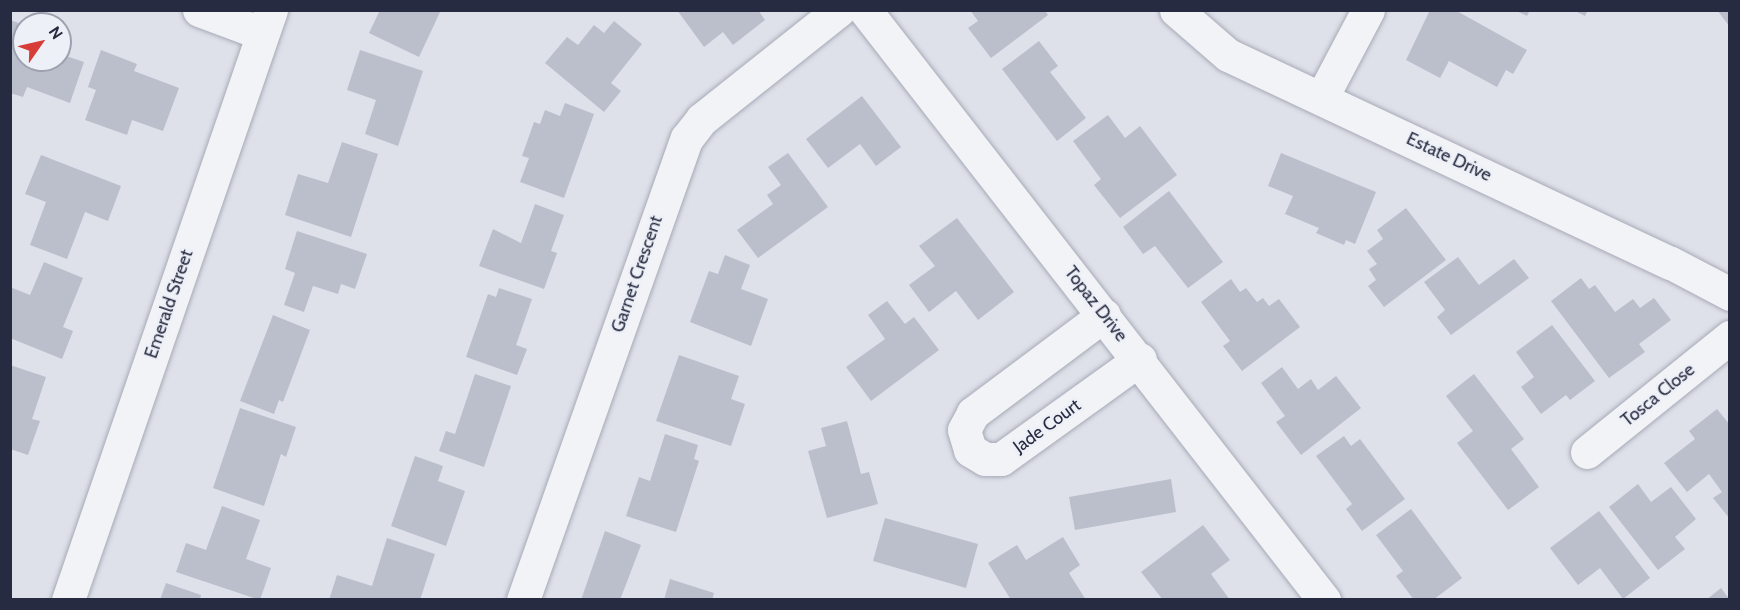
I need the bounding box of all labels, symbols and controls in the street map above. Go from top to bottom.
north arrow [12,12,72,72]
text: N [45,23,67,43]
street label: Estate Drive [1403,128,1495,186]
street label: Garnet Crescent [607,213,667,335]
street label: Emerald Street [140,247,198,361]
street label: Topaz Drive [1060,262,1132,346]
street label: Tosca Close [1617,359,1699,431]
street label: Jade Court [1009,394,1085,458]

